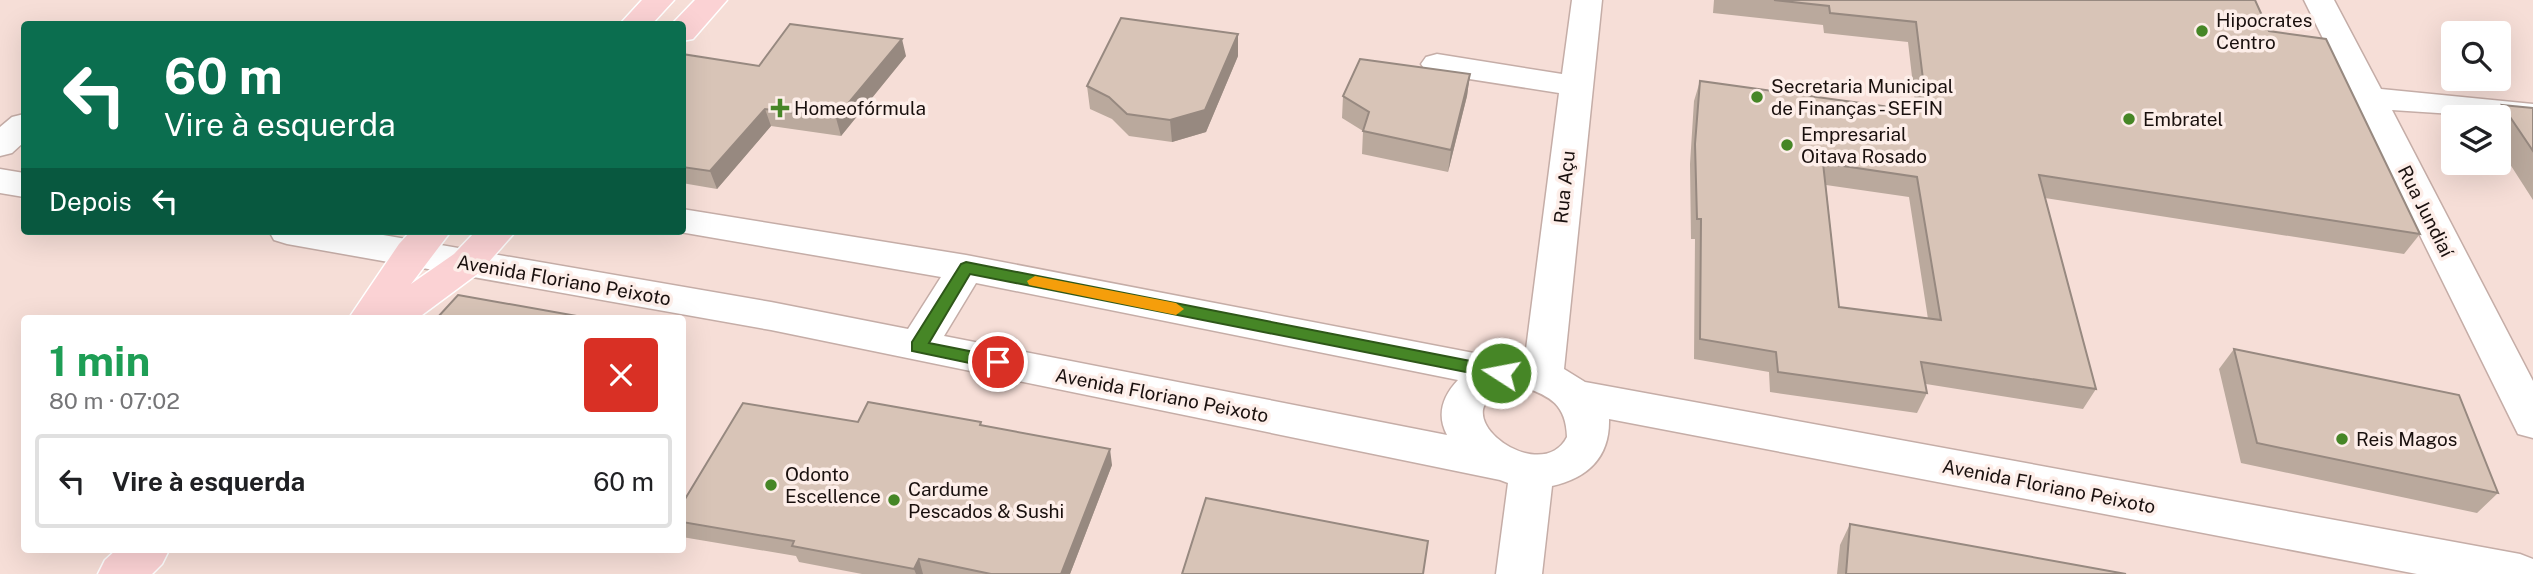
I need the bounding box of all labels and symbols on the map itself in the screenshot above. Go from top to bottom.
place label: Hipocrates Centro [2216,9,2312,53]
marker: Hipocrates Centro [2194,23,2210,39]
place label: Secretaria Municipal de Finanças - SEFIN [1771,75,1954,119]
marker: Secretaria Municipal de Finanças - SEFIN [1749,89,1765,105]
place label: Homeofórmula [794,97,926,119]
marker: Homeofórmula [772,100,788,116]
place label: Embratel [2143,108,2223,130]
marker: Embratel [2121,111,2137,127]
place label: Empresarial Oitava Rosado [1801,123,1927,167]
marker: Empresarial Oitava Rosado [1779,137,1795,153]
street label: Rua Açu [1549,149,1579,225]
street label: Rua Jundiaí [2394,162,2459,261]
street label: Avenida Floriano Peixoto [455,250,673,310]
pin [968,332,1028,392]
position arrow [1464,336,1538,410]
street label: Avenida Floriano Peixoto [1054,364,1270,426]
place label: Reis Magos [2356,428,2457,450]
marker: Reis Magos [2334,431,2350,447]
street label: Avenida Floriano Peixoto [1941,455,2157,517]
place label: Odonto Escellence [785,463,881,507]
marker: Odonto Escellence [763,477,779,493]
place label: Cardume Pescados & Sushi [908,478,1064,522]
marker: Cardume Pescados & Sushi [886,492,902,508]

